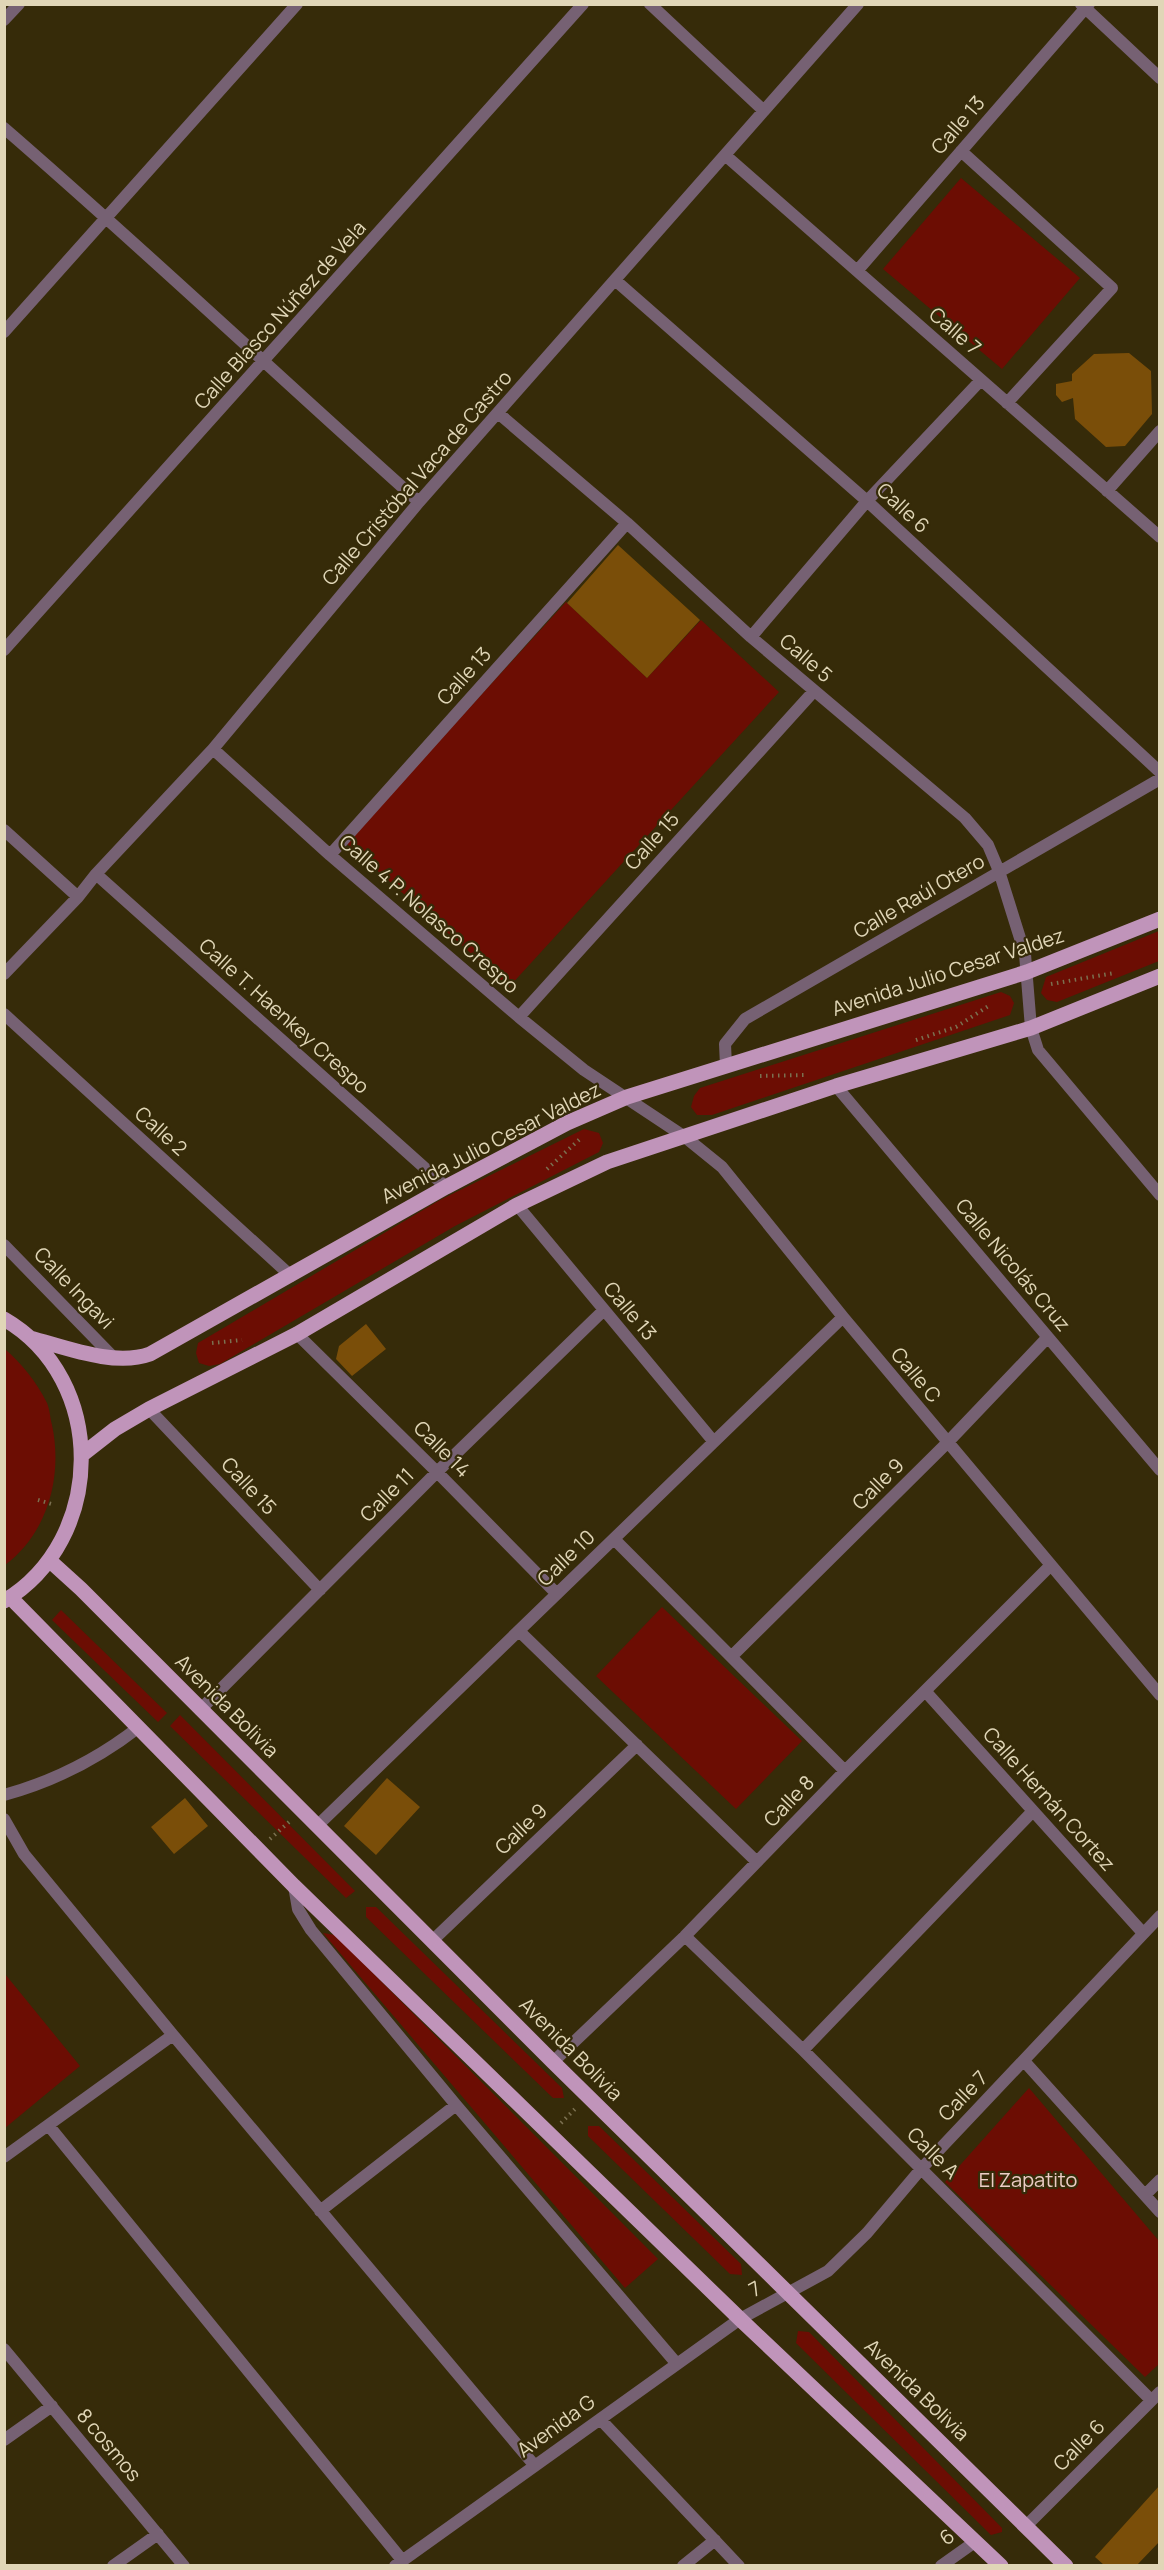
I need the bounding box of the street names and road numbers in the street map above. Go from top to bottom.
street label: Calle 13 [925,90,991,160]
street label: Calle Blasco Núñez de Vela [188,215,372,415]
street label: Calle 7 [924,301,987,361]
street label: Calle Cristóbal Vaca de Castro [316,364,518,591]
street label: Calle 6 [871,476,936,539]
street label: Calle 5 [774,627,839,688]
street label: Calle 13 [430,641,497,710]
street label: Calle 15 [618,806,685,876]
street label: Calle 4 P. Nolasco Crespo [334,828,525,999]
street label: Calle Raúl Otero [848,847,989,944]
street label: Avenida Julio Cesar Valdez [828,921,1067,1022]
street label: Calle T. Haenkey Crespo [193,932,375,1100]
street label: Avenida Julio Cesar Valdez [376,1075,605,1210]
street label: Calle 2 [129,1100,193,1161]
street label: Calle Nicolás Cruz [950,1193,1077,1337]
street label: Calle Ingavi [28,1241,120,1335]
street label: Calle 13 [598,1275,663,1346]
street label: Calle C [885,1341,948,1408]
street label: Calle 14 [408,1414,477,1483]
street label: Calle 15 [216,1451,283,1520]
street label: Calle 9 [846,1452,909,1515]
street label: Calle 11 [354,1462,420,1528]
street label: Calle 10 [531,1523,600,1592]
street label: Avenida Bolivia [170,1648,285,1763]
street label: Calle Hernán Cortez [977,1721,1121,1876]
street label: Calle 8 [757,1769,820,1832]
street label: Calle 9 [489,1797,553,1860]
street label: Avenida Bolivia [514,1991,629,2106]
street label: Calle 7 [932,2065,993,2127]
street label: Calle A [901,2121,965,2185]
street label: 7 [744,2274,766,2303]
street label: Avenida Bolivia [859,2333,976,2447]
street label: Avenida G [511,2388,600,2463]
street label: 8 cosmos [71,2402,148,2487]
street label: Calle 6 [1047,2413,1110,2476]
street label: 6 [934,2522,960,2551]

